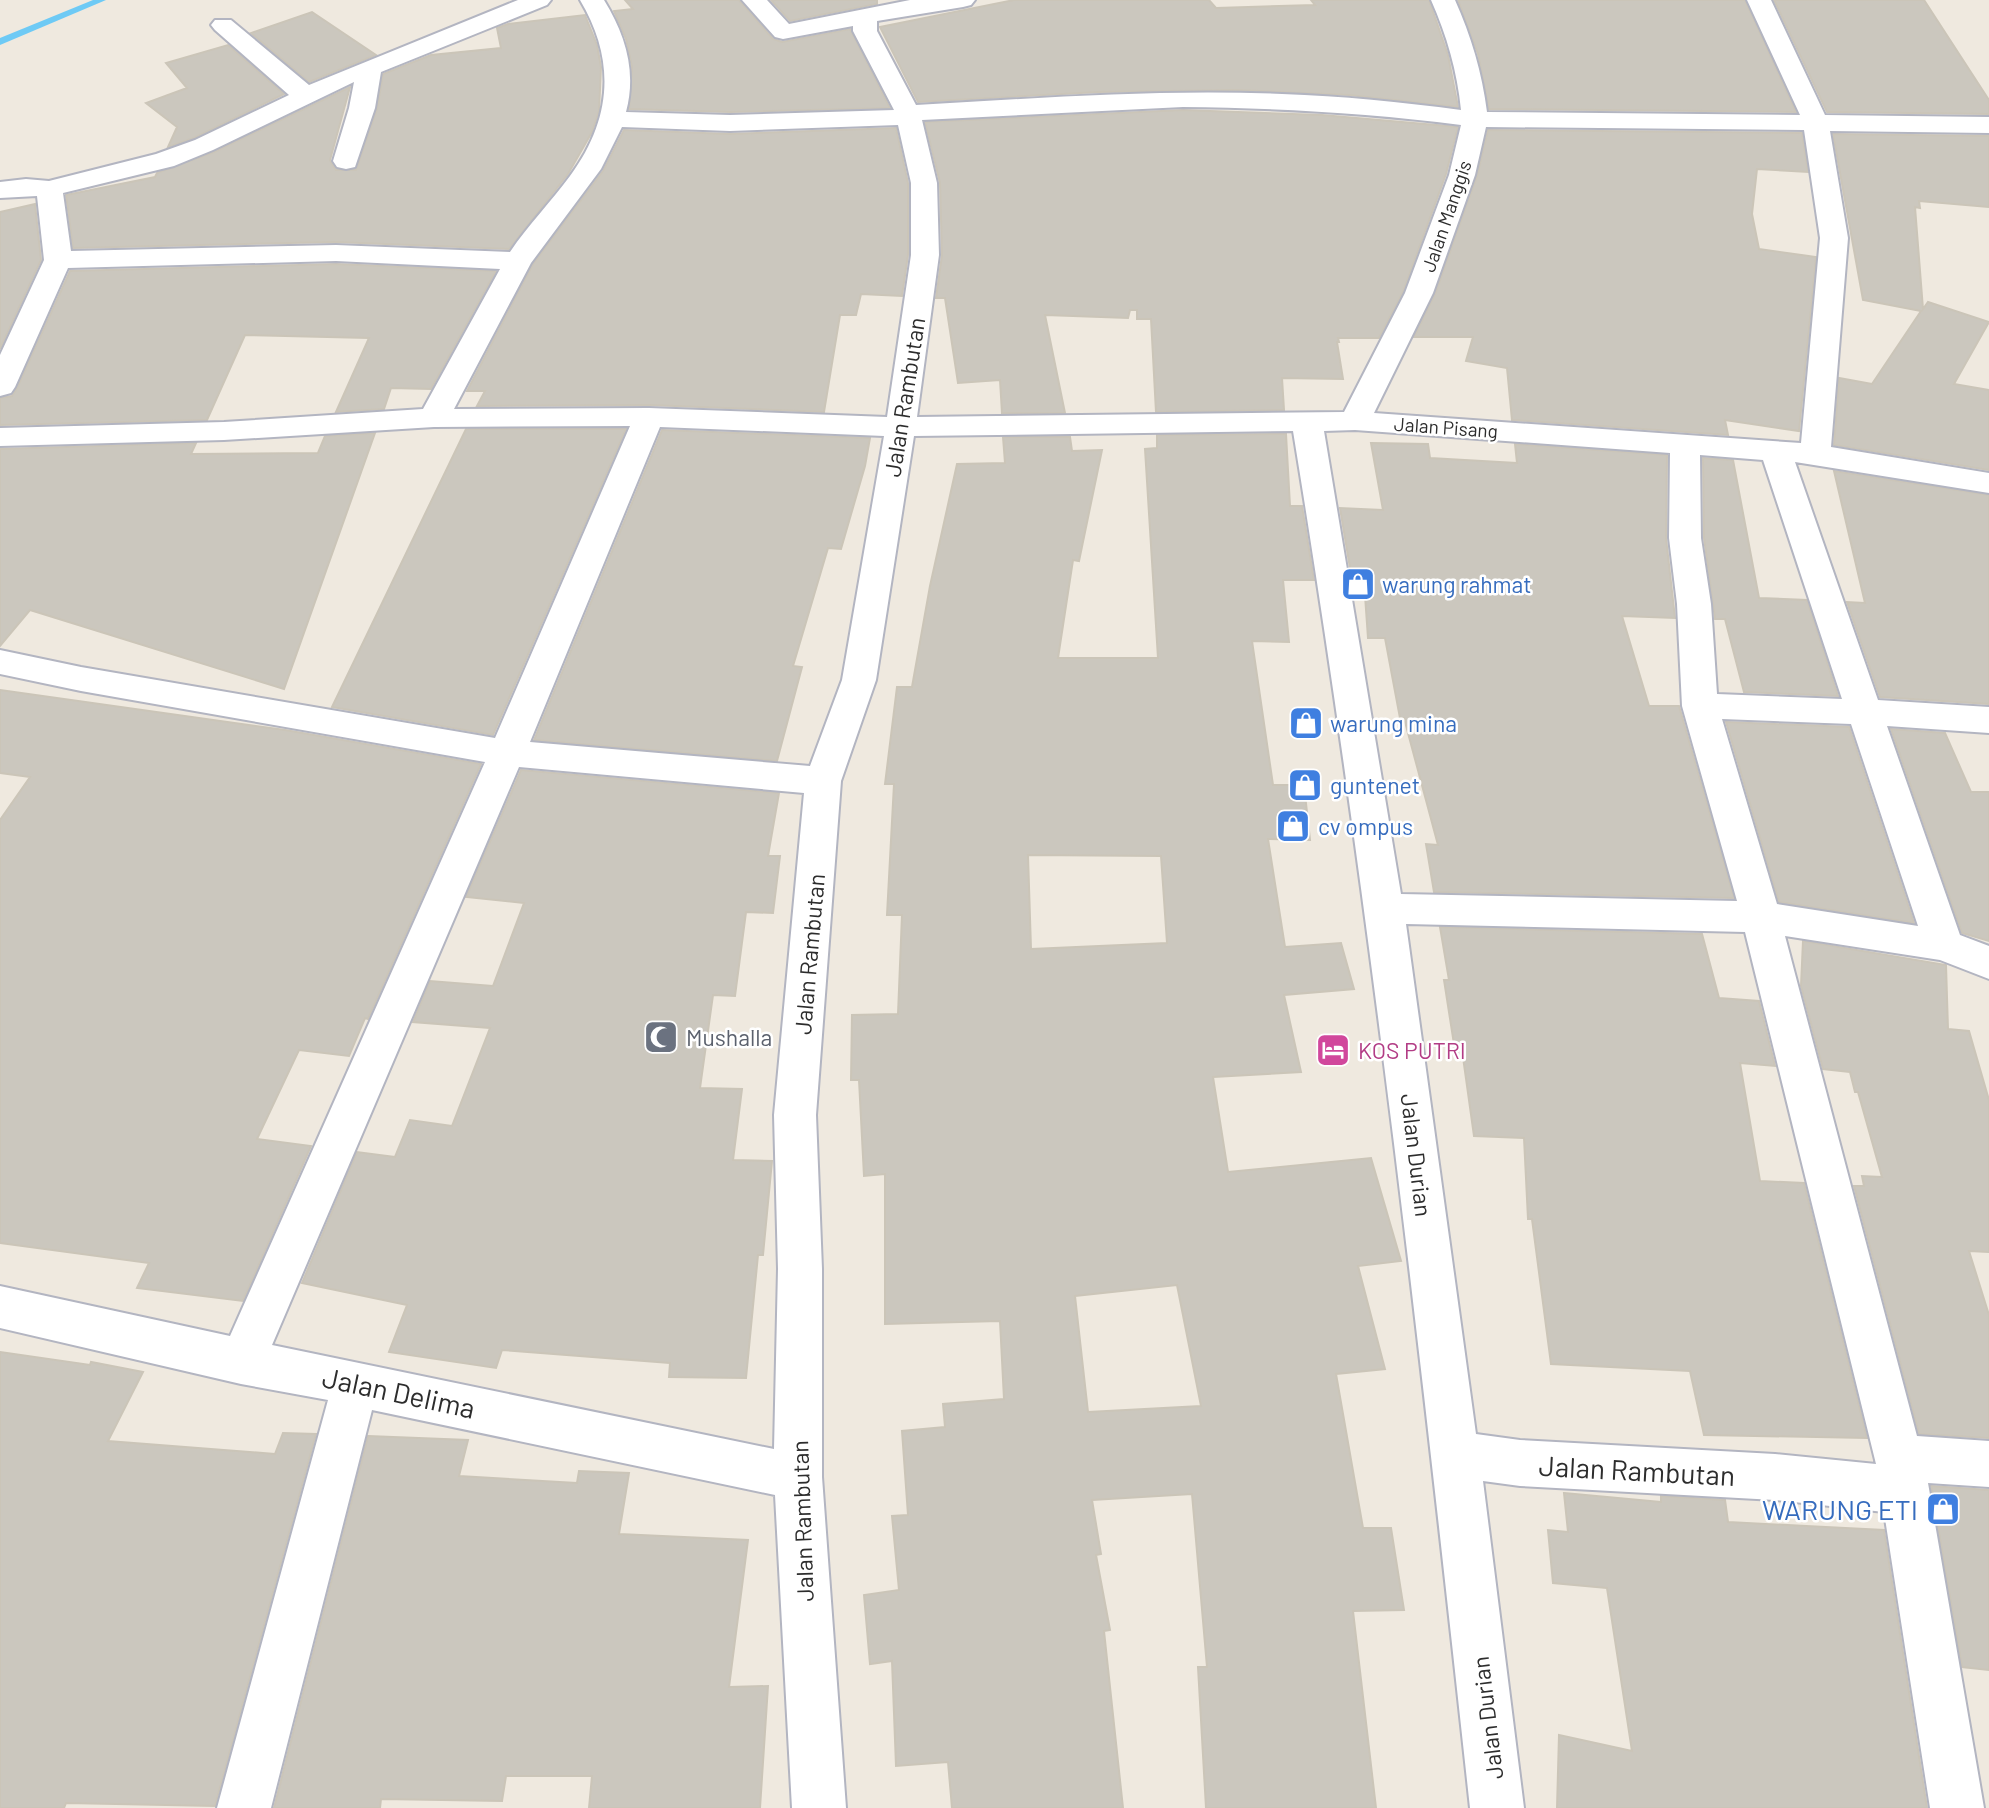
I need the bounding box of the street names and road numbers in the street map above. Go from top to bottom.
street label: Jalan Manggis [1416,157,1476,275]
street label: Jalan Rambutan [878,315,930,479]
street label: Jalan Pisang [1393,412,1499,442]
street label: Jalan Rambutan [788,872,830,1036]
street label: Jalan Durian [1396,1092,1438,1218]
street label: Jalan Delima [320,1359,478,1425]
street label: Jalan Rambutan [785,1440,819,1602]
street label: Jalan Rambutan [1538,1448,1736,1492]
street label: Jalan Durian [1466,1655,1508,1781]

